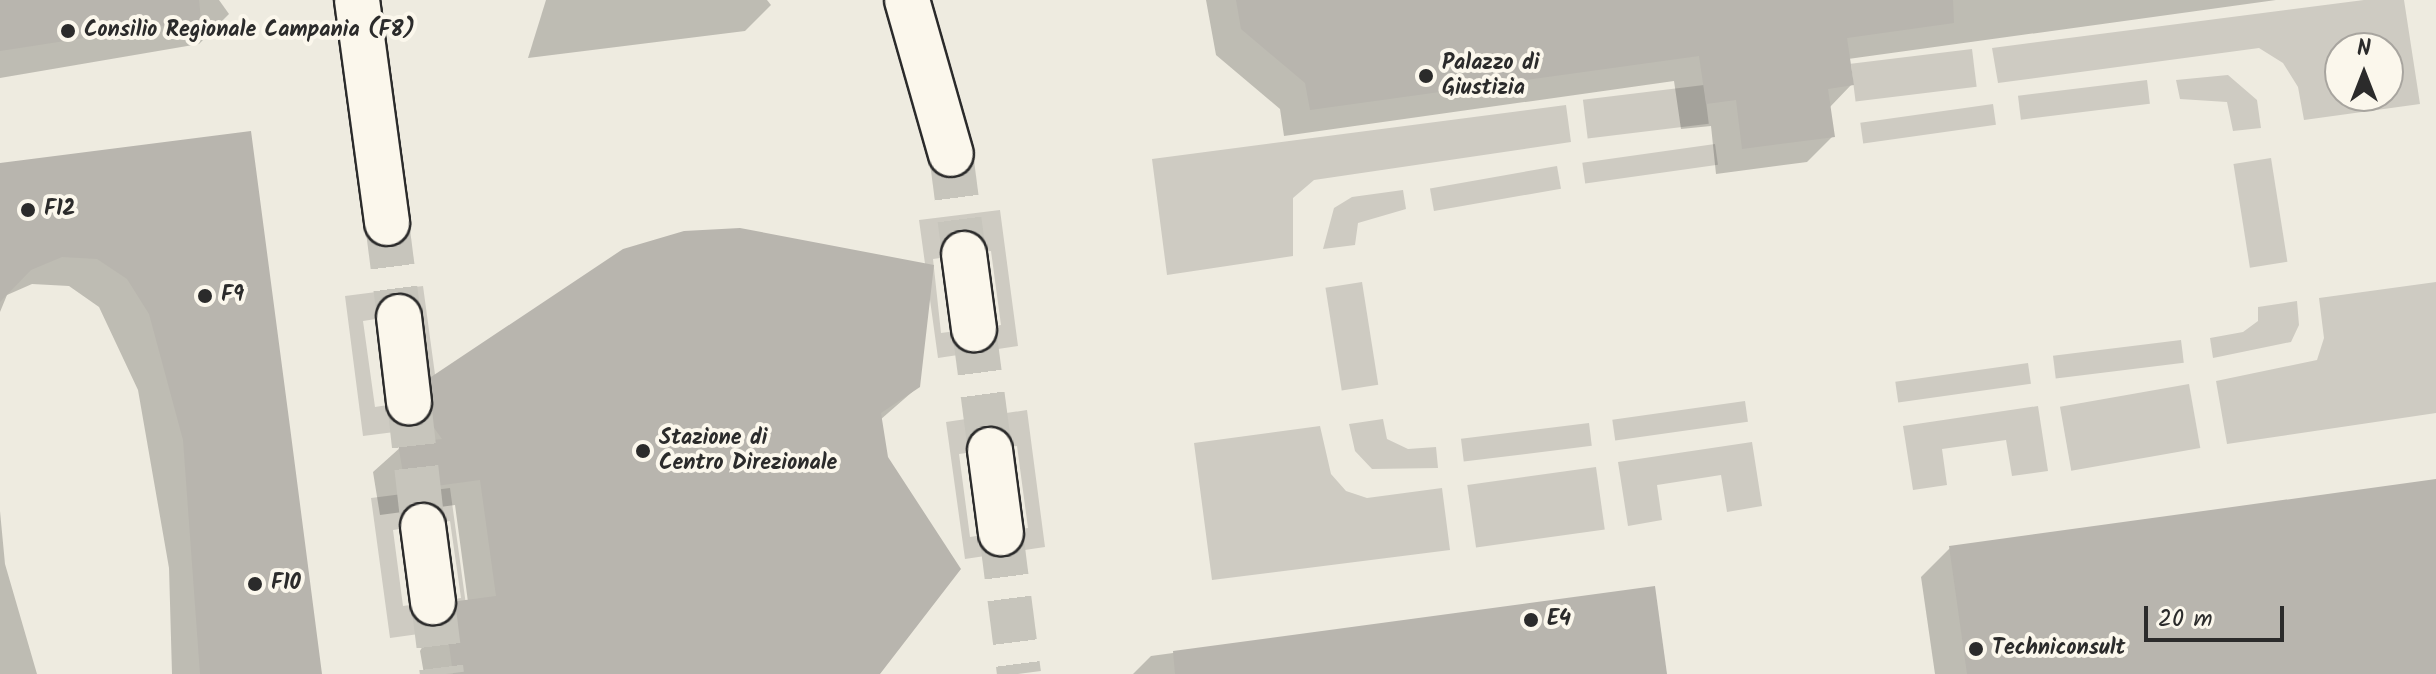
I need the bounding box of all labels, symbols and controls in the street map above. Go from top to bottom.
place label: Consilio Regionale Campania (F8) [84,18,415,44]
marker: Consilio Regionale Campania (F8) [59,22,77,40]
north arrow [2324,32,2404,112]
text: N [2357,32,2371,67]
place label: Palazzo di Giustizia [1442,50,1540,102]
marker: Palazzo di Giustizia [1417,67,1435,85]
place label: F12 [44,197,75,223]
marker: F12 [19,201,37,219]
place label: F9 [221,283,244,309]
marker: F9 [196,287,214,305]
place label: Stazione di Centro Direzionale [659,425,837,476]
marker: Stazione di Centro Direzionale [634,442,652,460]
place label: F10 [271,571,301,597]
marker: F10 [246,575,264,593]
scale bar [2148,590,2288,640]
text: 20 m [2158,600,2213,639]
place label: E4 [1547,607,1571,633]
marker: E4 [1522,611,1540,629]
place label: Techniconsult [1992,636,2125,662]
marker: Techniconsult [1967,640,1985,658]

